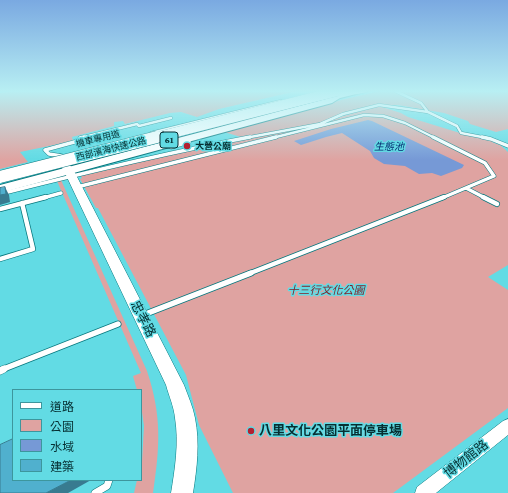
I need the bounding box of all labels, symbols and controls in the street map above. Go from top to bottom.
street label: 機車專用道 [75,128,121,150]
road number: 61 [160,132,178,148]
street label: 西部濱海快速公路 [75,135,147,163]
marker: 大營公廟 [182,141,192,151]
place label: 大營公廟 [195,141,231,151]
water label: 生態池 [374,141,404,153]
park label: 十三行文化公園 [288,284,364,298]
street label: 忠孝路 [127,298,159,340]
legend [12,389,142,481]
text: 道路 [50,400,74,414]
text: 公園 [50,420,74,434]
place label: 八里文化公園平面停車場 [259,423,402,439]
marker: 八里文化公園平面停車場 [246,426,256,436]
street label: 博物館路 [441,437,491,481]
text: 水域 [50,440,74,454]
text: 建築 [50,460,74,474]

